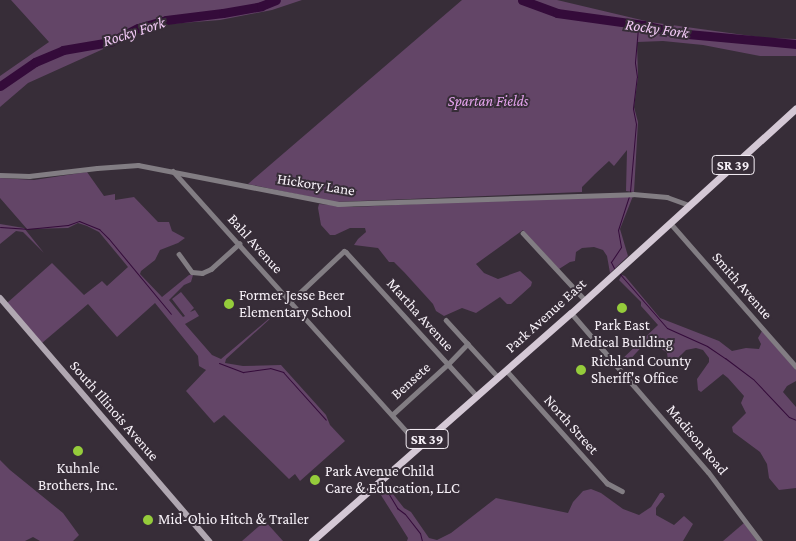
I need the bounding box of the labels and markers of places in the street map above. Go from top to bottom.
place label: Former Jesse Beer Elementary School [239,286,351,321]
marker: Former Jesse Beer Elementary School [223,298,235,310]
marker: Park East Medical Building [616,302,628,314]
place label: Park East Medical Building [571,316,673,351]
place label: Richland County Sheriff's Office [591,352,691,387]
marker: Richland County Sheriff's Office [575,364,587,376]
marker: Kuhnle Brothers, Inc. [72,445,84,457]
place label: Kuhnle Brothers, Inc. [38,459,118,494]
place label: Park Avenue Child Care & Education, LLC [325,462,460,497]
marker: Park Avenue Child Care & Education, LLC [309,474,321,486]
place label: Mid-Ohio Hitch & Trailer [158,511,309,529]
marker: Mid-Ohio Hitch & Trailer [142,514,154,526]

